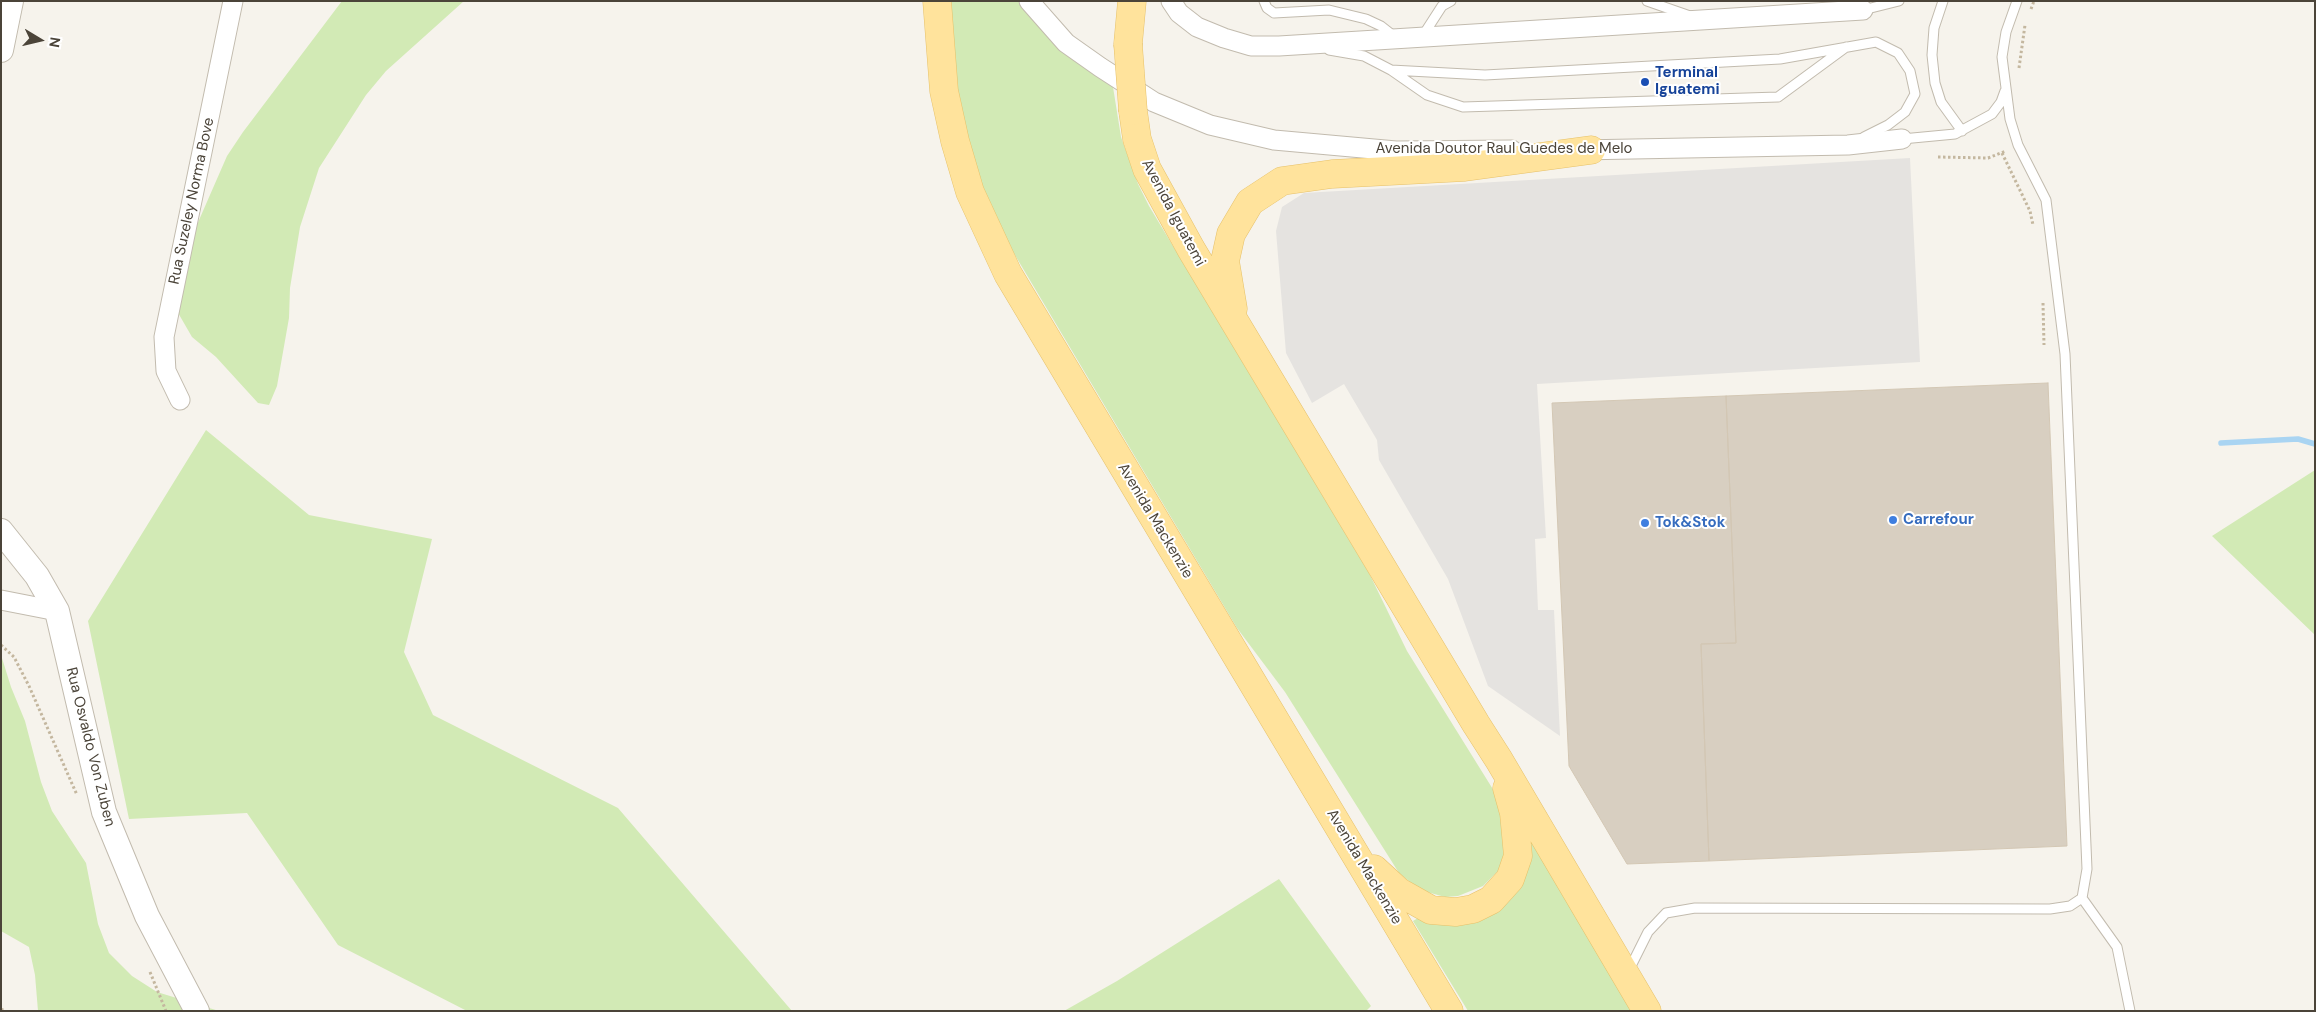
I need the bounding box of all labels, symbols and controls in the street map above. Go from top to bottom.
north arrow [15,15,65,65]
text: N [45,36,65,49]
place label: Terminal Iguatemi [1655,64,1720,99]
marker: Terminal Iguatemi [1639,76,1651,88]
street label: Rua Suzeley Norma Bove [166,116,218,286]
street label: Avenida Doutor Raul Guedes de Melo [1376,140,1632,158]
street label: Avenida Iguatemi [1137,156,1209,270]
street label: Avenida Mackenzie [1113,460,1197,582]
place label: Carrefour [1903,511,1974,529]
place label: Tok&Stok [1655,514,1725,532]
marker: Carrefour [1887,514,1899,526]
marker: Tok&Stok [1639,517,1651,529]
street label: Rua Osvaldo Von Zuben [61,666,119,828]
street label: Avenida Mackenzie [1322,806,1406,928]

